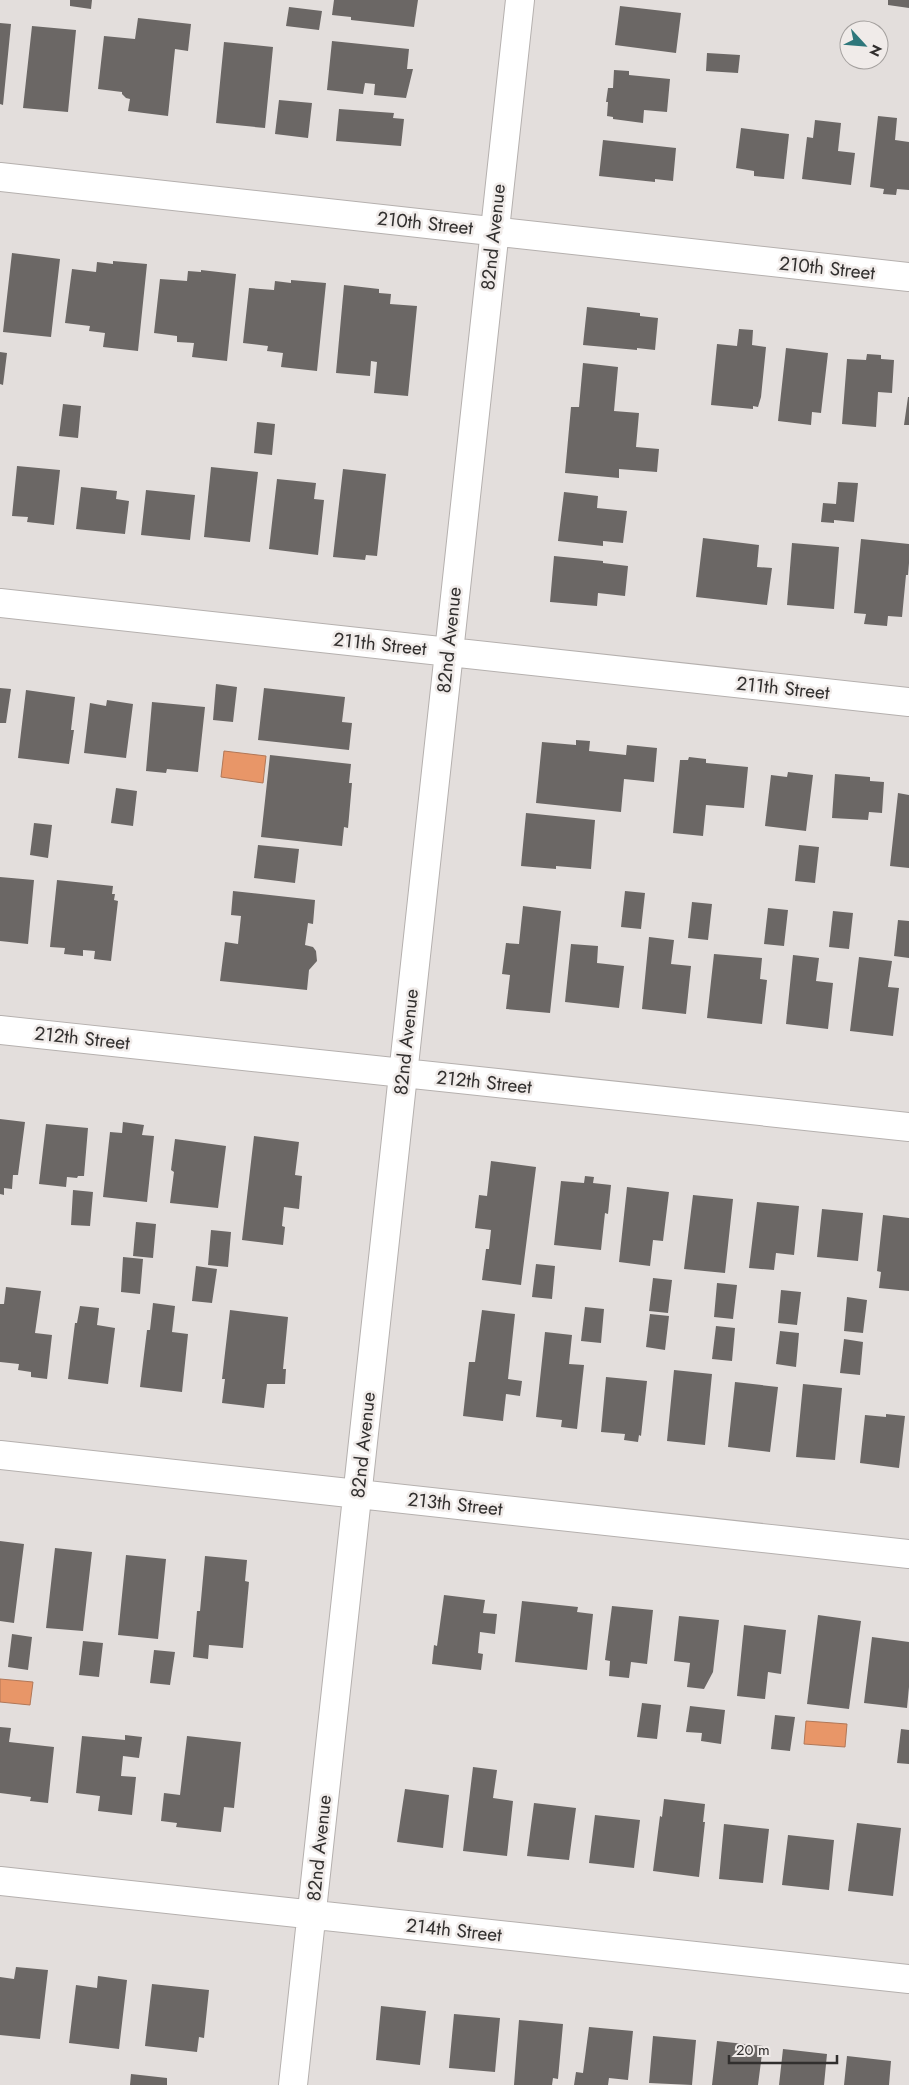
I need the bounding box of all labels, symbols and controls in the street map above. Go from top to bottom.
north arrow [839,20,889,70]
text: N [864,41,887,60]
street label: 82nd Avenue [474,182,512,292]
street label: 210th Street [376,205,475,242]
street label: 210th Street [778,250,877,287]
street label: 82nd Avenue [430,585,468,695]
street label: 211th Street [332,626,428,662]
street label: 211th Street [735,670,831,706]
street label: 82nd Avenue [387,987,425,1097]
street label: 212th Street [33,1020,131,1056]
street label: 212th Street [435,1064,533,1100]
street label: 82nd Avenue [344,1390,382,1500]
street label: 213th Street [406,1486,504,1522]
street label: 82nd Avenue [300,1793,338,1903]
street label: 214th Street [405,1912,504,1948]
scale bar [729,2032,836,2064]
text: 20 m [736,2039,770,2061]

